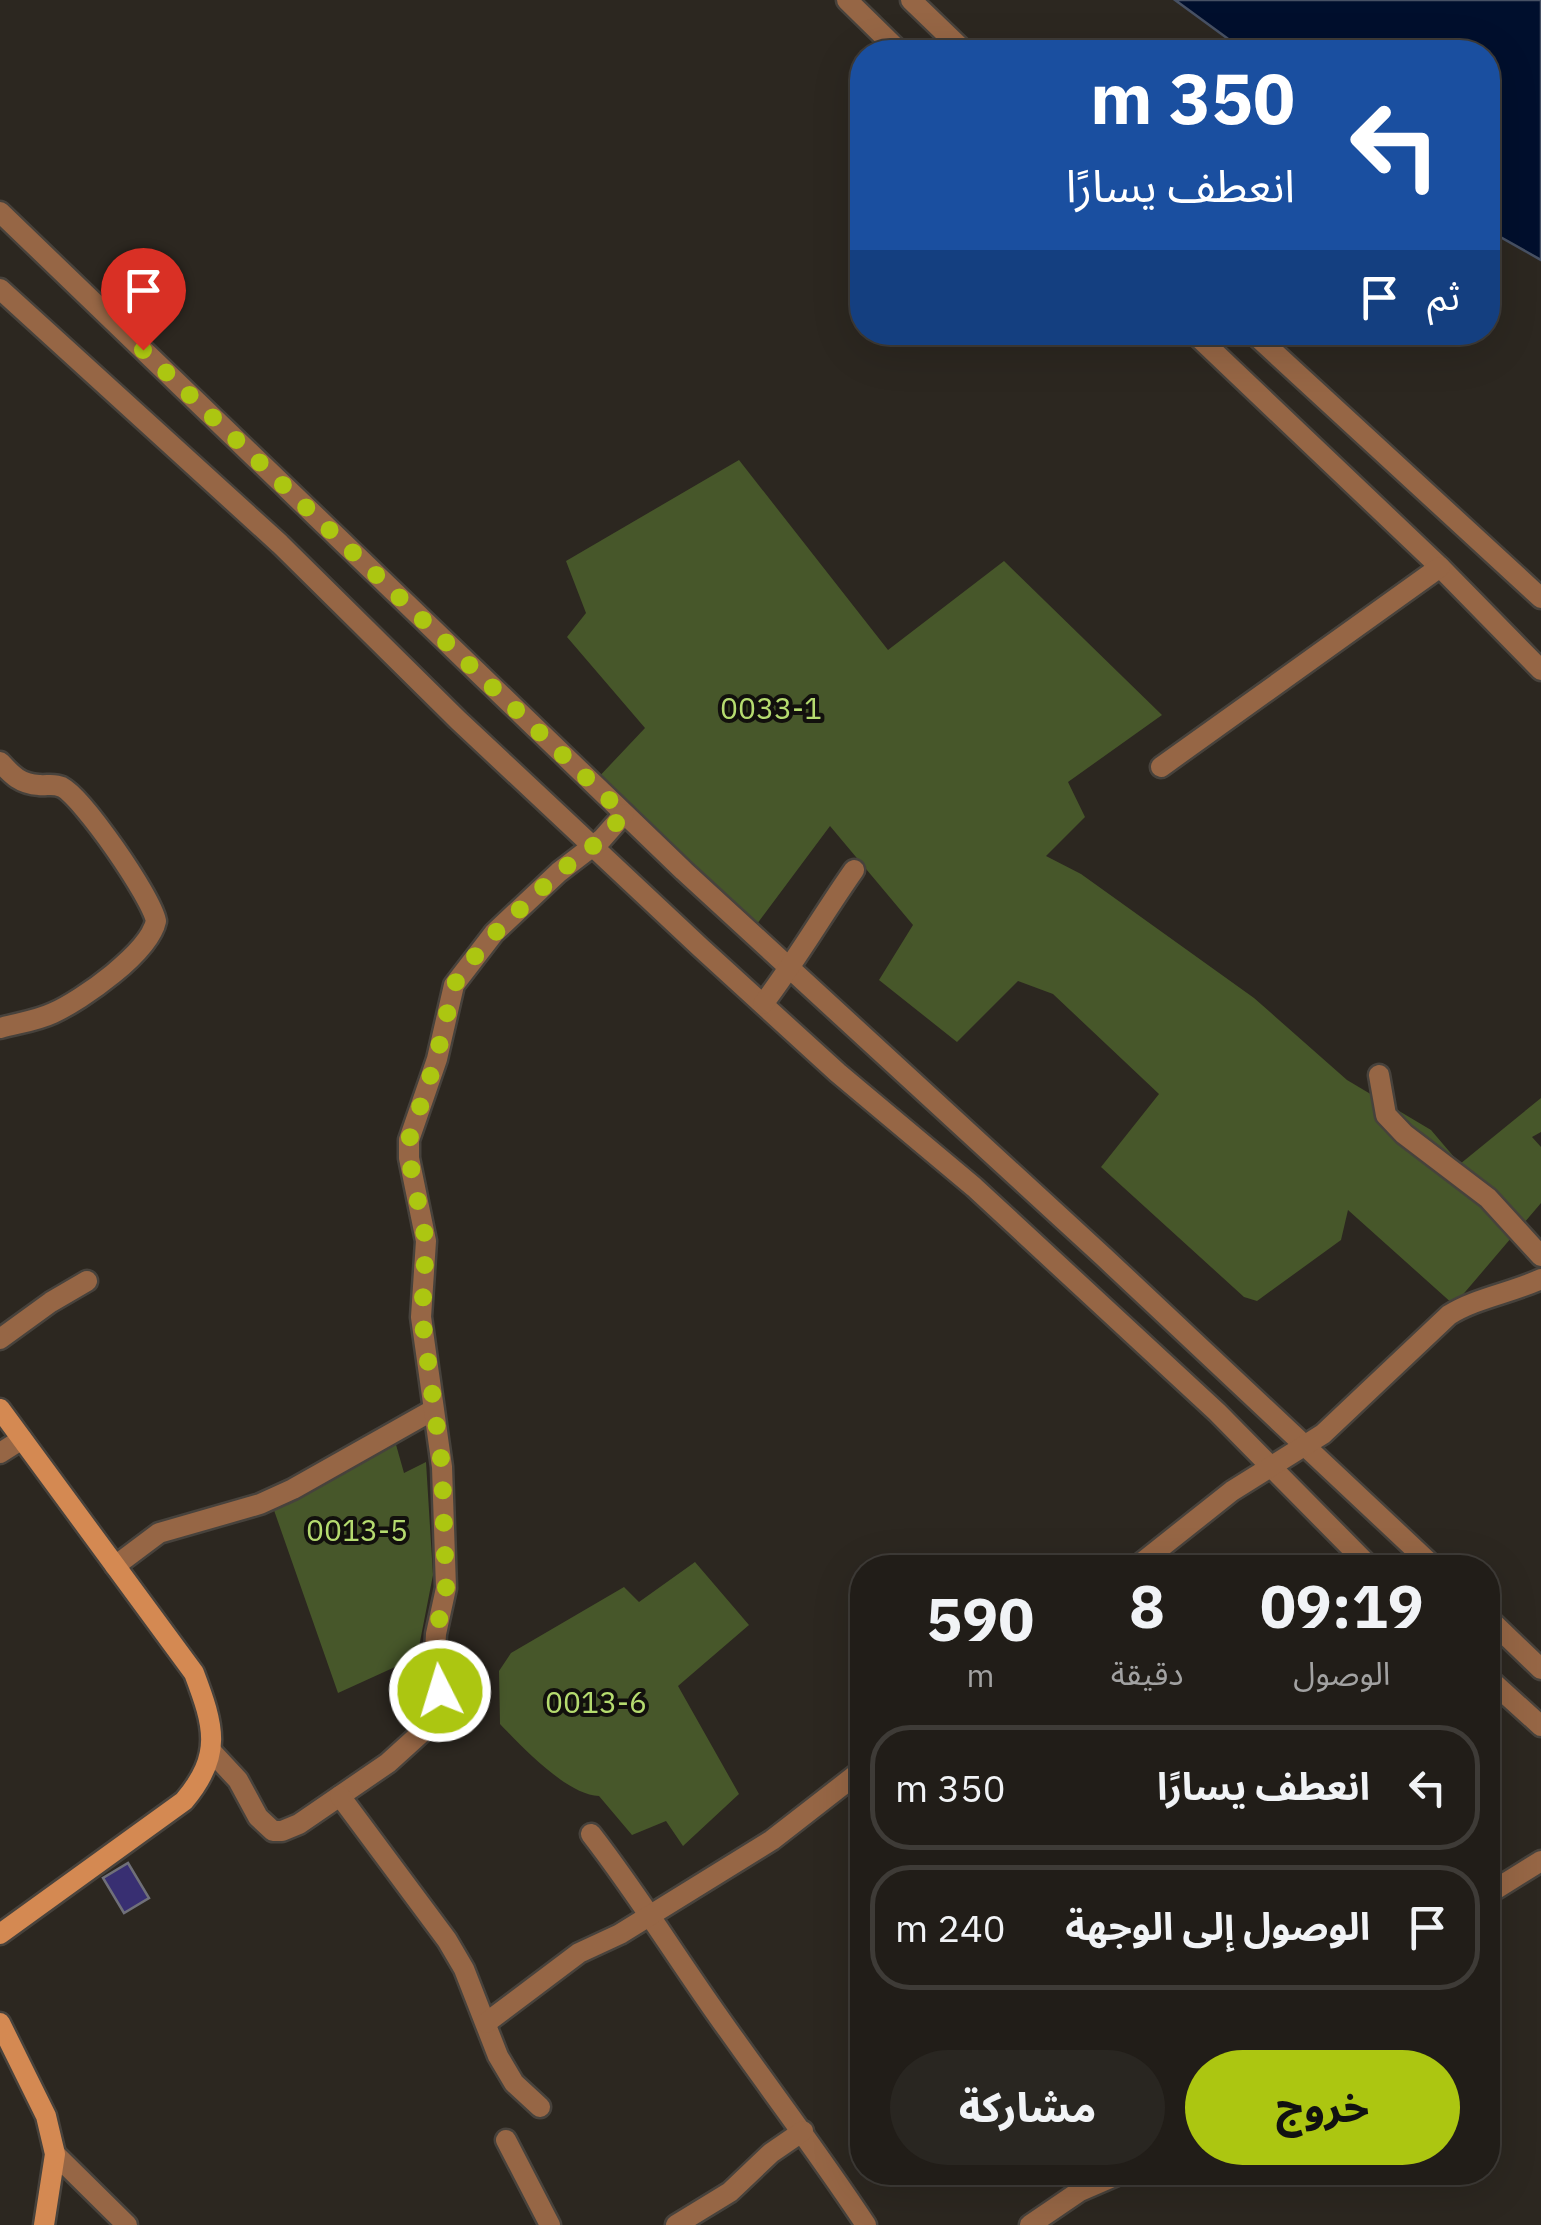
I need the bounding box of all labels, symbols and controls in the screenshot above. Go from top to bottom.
text: 350 m [1090,52,1295,143]
icon: left [1330,80,1460,210]
text: انعطف يسارًا [1066,156,1295,214]
pin [101,248,186,351]
icon: arrive [116,263,171,318]
icon: arrive [1352,270,1407,325]
text: ثم [1427,271,1460,320]
park label: 0033-1 [720,688,822,727]
park label: 0013-5 [306,1510,408,1549]
text: 8 [1129,1566,1165,1645]
text: 09:19 [1260,1566,1424,1645]
text: 590 [926,1579,1034,1658]
position arrow [388,1639,492,1743]
text: دقيقة [1111,1652,1184,1694]
text: الوصول [1293,1652,1390,1694]
text: m [966,1654,994,1696]
park label: 0013-6 [545,1682,647,1721]
icon: left [1400,1760,1455,1815]
text: انعطف يسارًا [1157,1761,1370,1810]
text: 350 m [895,1763,1006,1812]
icon: arrive [1400,1900,1455,1955]
text: الوصول إلى الوجهة [1065,1901,1370,1950]
text: 240 m [895,1903,1006,1952]
button: مشاركة [890,2050,1165,2165]
button: خروج [1185,2050,1460,2165]

